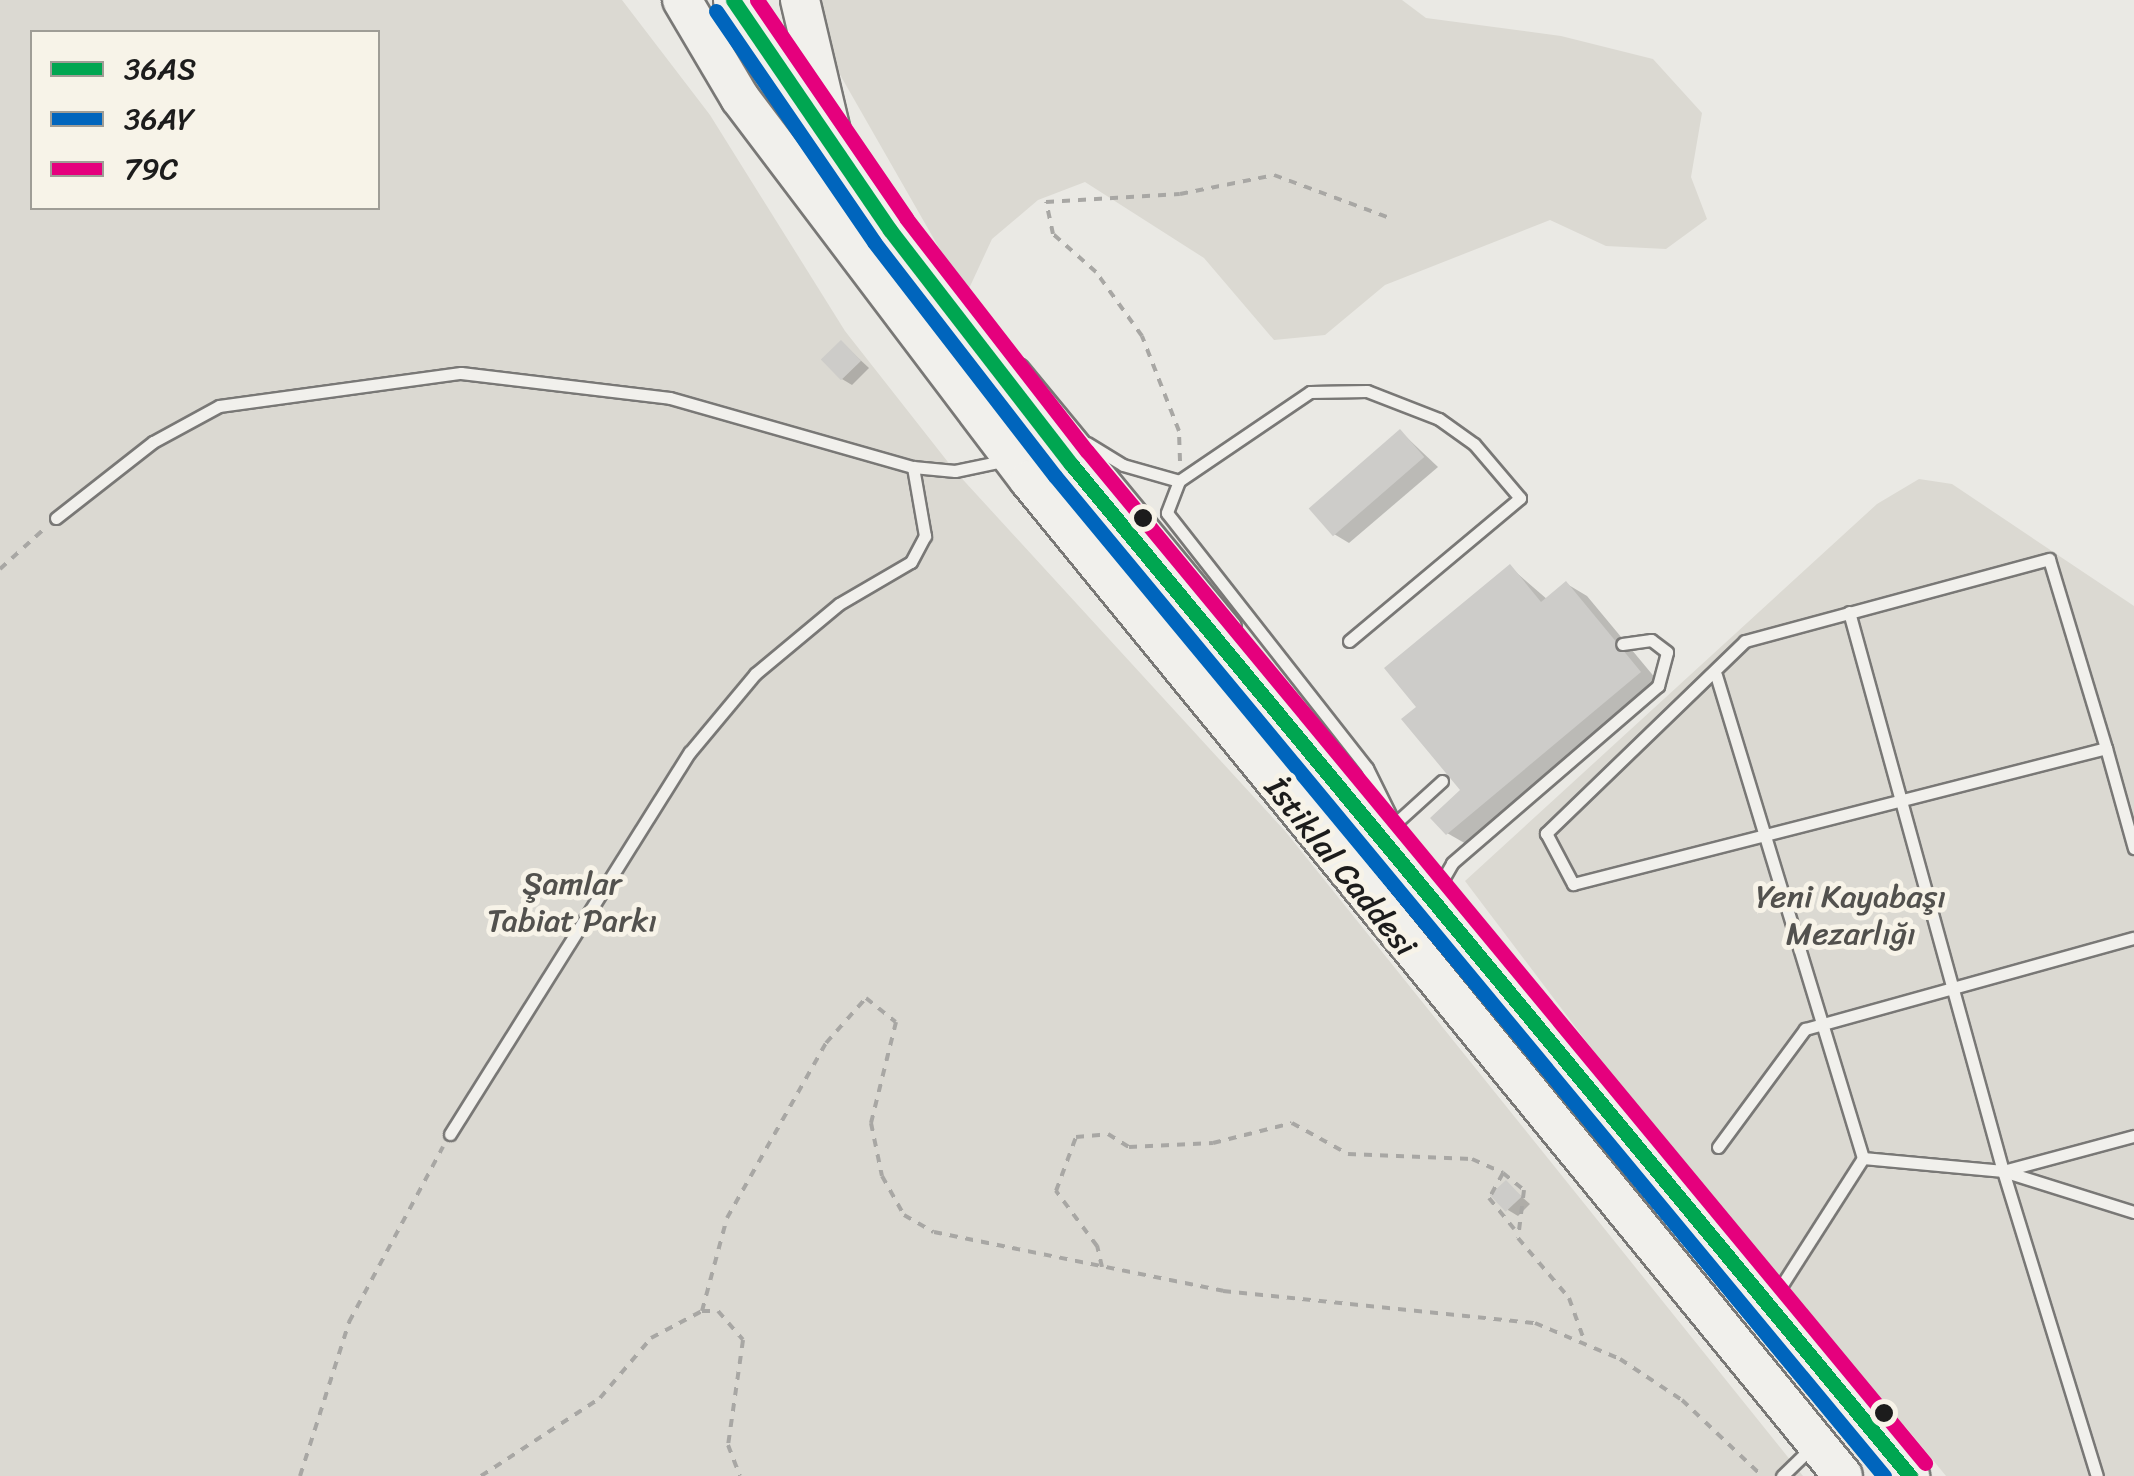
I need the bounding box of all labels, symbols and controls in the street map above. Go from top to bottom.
legend [30,30,380,210]
text: 36AS [124,42,196,96]
text: 36AY [124,92,194,146]
text: 79C [124,142,178,196]
unlabelled marker [1133,508,1153,528]
street label: İstiklal Caddesi [1256,770,1424,964]
park label: Şamlar Tabiat Parkı [487,866,657,941]
park label: Yeni Kayabaşı Mezarlığı [1756,879,1946,954]
unlabelled marker [1874,1403,1894,1423]

